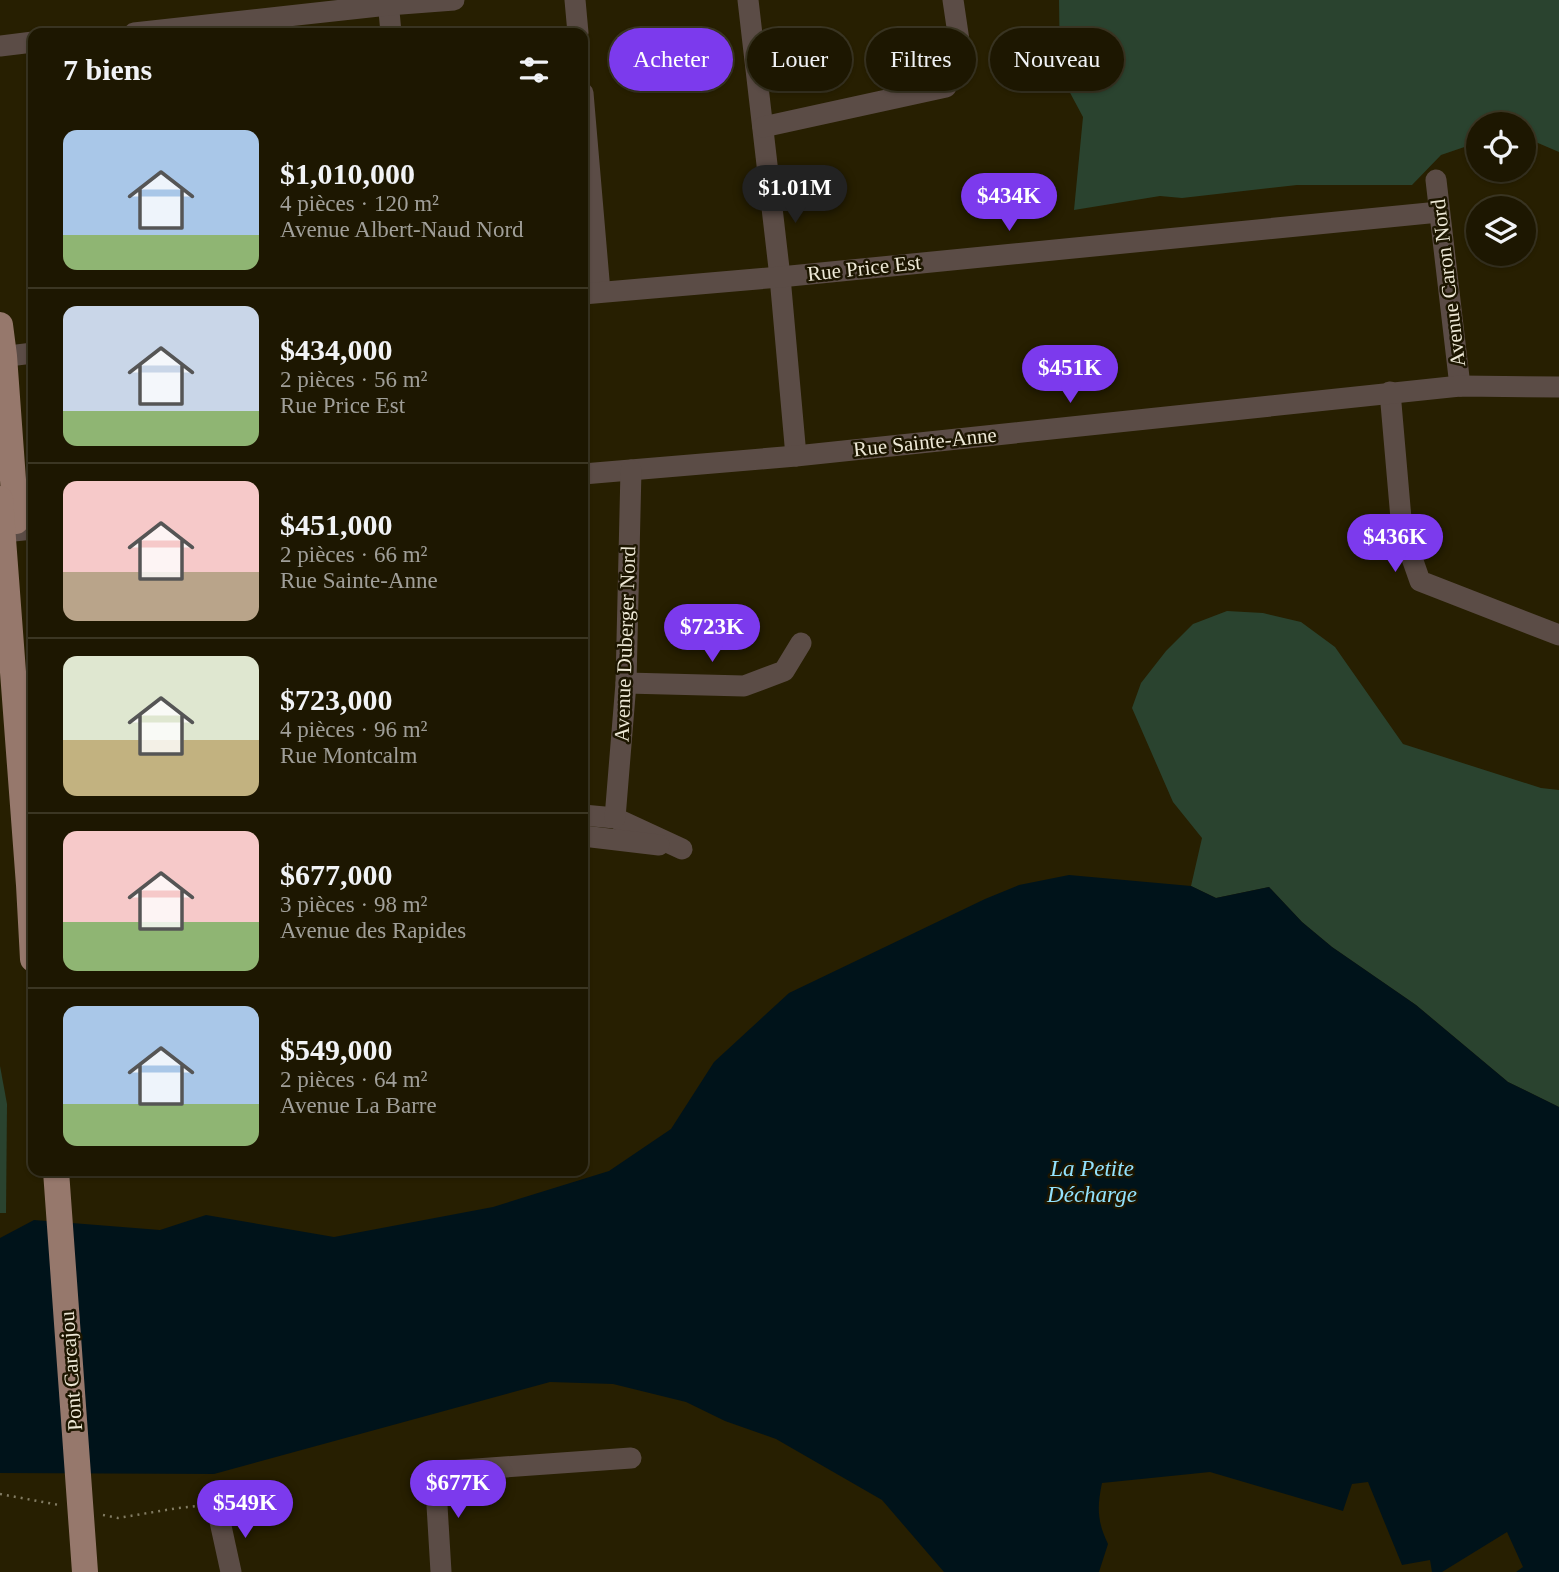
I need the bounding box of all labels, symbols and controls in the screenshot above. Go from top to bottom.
chip: Acheter [609,28,733,91]
chip: Louer [747,28,852,91]
chip: Filtres [866,28,976,91]
chip: Nouveau [990,28,1124,91]
icon: filters [515,51,553,89]
text: 7 biens [63,53,152,86]
map controls [1466,112,1536,266]
button: locate [1466,112,1536,182]
text: $1,010,000 [280,157,415,190]
icon: home [119,158,203,242]
pin: $1.01M [738,166,852,225]
pin: $434K [960,174,1058,233]
text: $1.01M [758,175,832,200]
text: $434K [977,183,1041,208]
text: 4 pièces · 120 m² [280,191,439,216]
button: layers [1466,196,1536,266]
street label: Avenue Caron Nord [1426,197,1470,368]
text: Avenue Albert-Naud Nord [280,217,524,242]
street label: Rue Price Est [806,250,922,286]
text: $434,000 [280,333,393,366]
icon: home [119,334,203,418]
pin: $451K [1021,346,1119,405]
text: $451K [1038,355,1102,380]
text: 2 pièces · 56 m² [280,367,427,392]
text: Rue Price Est [280,393,405,418]
street label: Rue Sainte-Anne [852,423,998,461]
text: $451,000 [280,508,393,541]
icon: home [119,509,203,593]
pin: $436K [1346,514,1444,574]
text: $436K [1363,524,1427,549]
text: 2 pièces · 66 m² [280,542,427,567]
street label: Avenue Duberger Nord [610,545,640,743]
text: Rue Sainte-Anne [280,568,438,593]
pin: $723K [663,604,761,664]
text: $723K [680,614,744,639]
text: $723,000 [280,683,393,716]
icon: home [119,684,203,768]
text: 4 pièces · 96 m² [280,717,427,742]
text: Rue Montcalm [280,743,417,768]
text: $677,000 [280,858,393,891]
icon: home [119,859,203,943]
text: 3 pièces · 98 m² [280,892,427,917]
text: Avenue des Rapides [280,918,466,943]
text: $549,000 [280,1033,393,1066]
icon: home [119,1034,203,1118]
text: 2 pièces · 64 m² [280,1067,427,1092]
text: Avenue La Barre [280,1093,437,1118]
water label: La Petite Décharge [1046,1156,1137,1207]
street label: Pont Carcajou [55,1310,87,1431]
pin: $677K [409,1460,507,1520]
text: $677K [426,1470,490,1495]
pin: $549K [196,1480,294,1540]
text: $549K [213,1490,277,1515]

